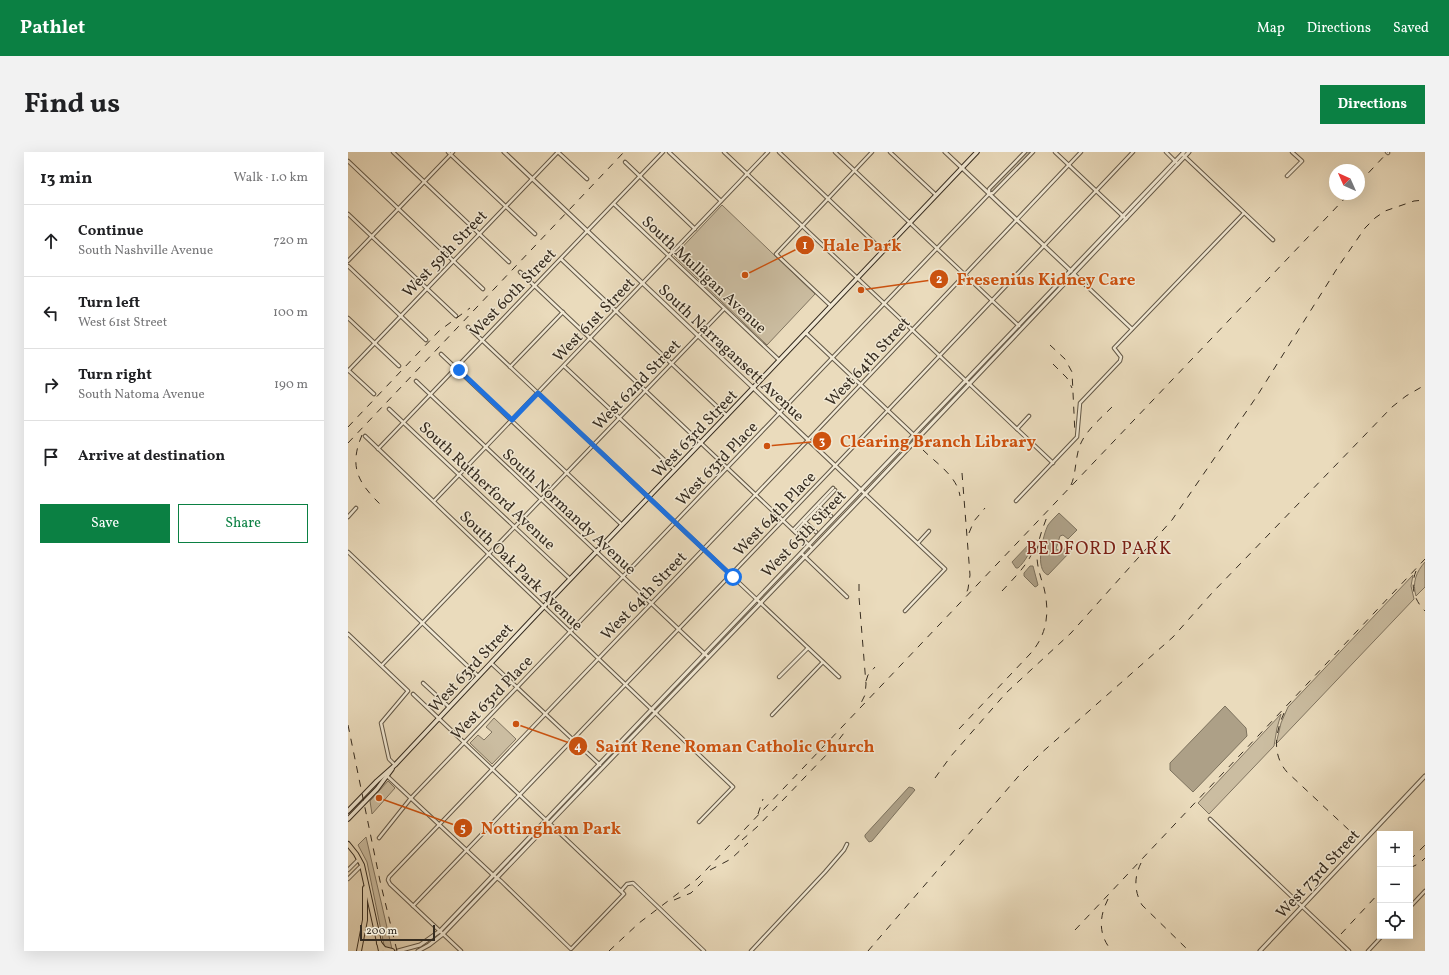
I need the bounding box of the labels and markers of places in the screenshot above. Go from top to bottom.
callout: Hale Park [795,231,910,260]
callout: Fresenius Kidney Care [929,265,1144,294]
callout: Clearing Branch Library [812,426,1044,455]
callout: Saint Rene Roman Catholic Church [568,731,883,760]
callout: Nottingham Park [453,814,629,843]

